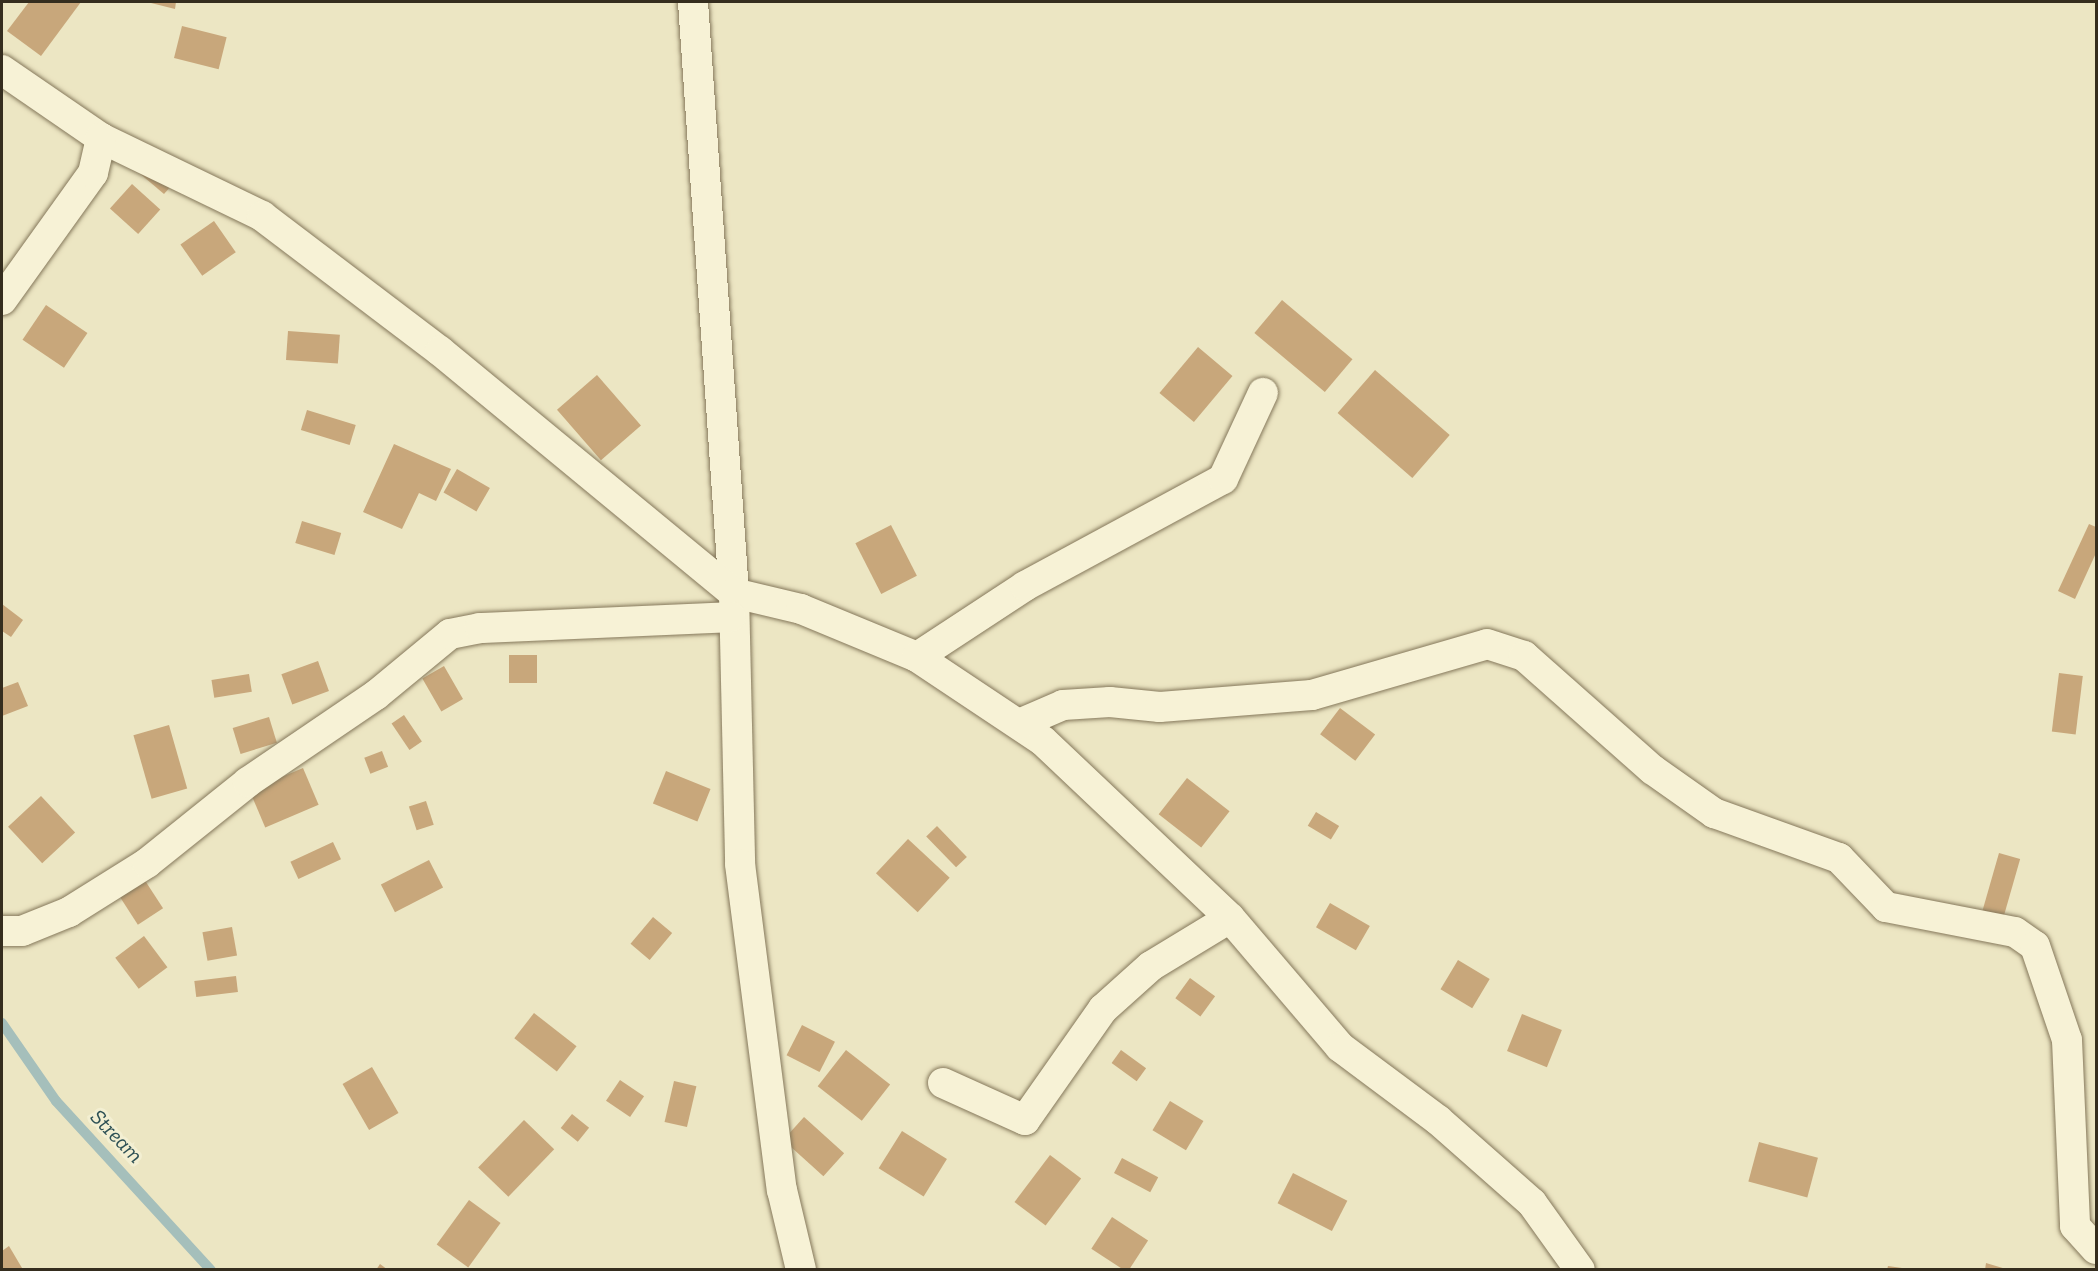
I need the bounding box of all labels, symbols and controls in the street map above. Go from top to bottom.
water label: Stream [85,1104,149,1168]

